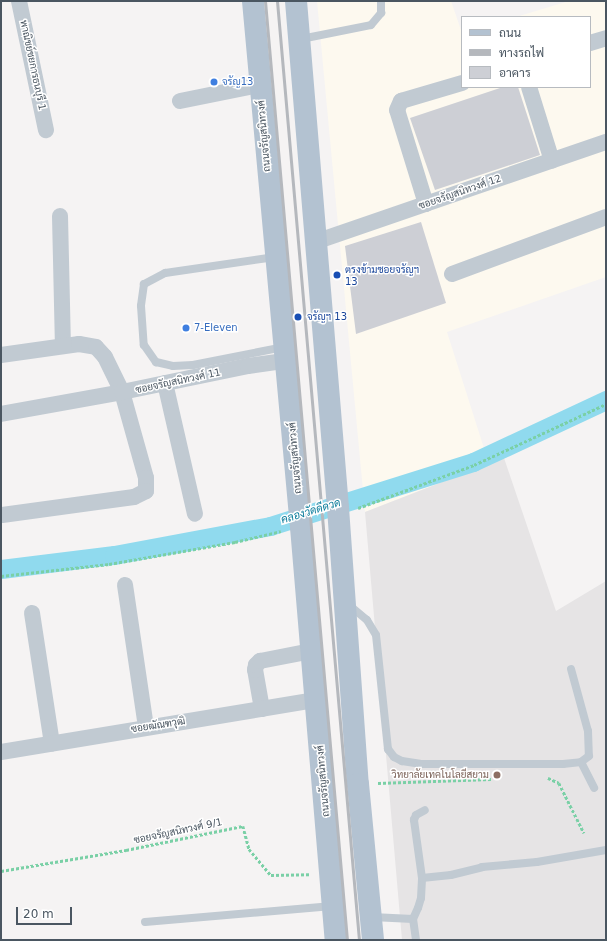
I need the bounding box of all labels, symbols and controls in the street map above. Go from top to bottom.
legend [461,16,591,88]
street label: พาณิชย์ชยการธนบุรี 1 [18,19,48,111]
text: ถนน [499,26,521,40]
text: ทางรถไฟ [499,46,544,60]
text: อาคาร [499,66,531,80]
place label: จรัญ13 [222,76,253,88]
marker: จรัญ13 [209,77,219,87]
street label: ถนนจรัญสนิทวงศ์ [255,100,273,172]
street label: ซอยจรัญสนิทวงศ์ 12 [417,172,503,212]
place label: ตรงข้ามซอยจรัญฯ 13 [345,263,419,286]
marker: ตรงข้ามซอยจรัญฯ 13 [332,270,342,280]
marker: จรัญฯ 13 [292,311,304,323]
place label: จรัญฯ 13 [307,311,347,323]
place label: 7-Eleven [194,322,238,334]
marker: 7-Eleven [181,323,191,333]
street label: ซอยจรัญสนิทวงศ์ 11 [134,366,222,396]
street label: ถนนจรัญสนิทวงศ์ [286,422,304,494]
water label: คลองวัดดีดวด [280,497,342,527]
street label: ซอยฒัณฑวุฒิ [130,715,186,735]
street label: ถนนจรัญสนิทวงศ์ [314,745,332,817]
place label: วิทยาลัยเทคโนโลยีสยาม [392,769,489,781]
marker: วิทยาลัยเทคโนโลยีสยาม [492,770,502,780]
street label: ซอยจรัญสนิทวงศ์ 9/1 [133,816,223,846]
scale bar [18,899,74,925]
text: 20 m [23,907,54,921]

